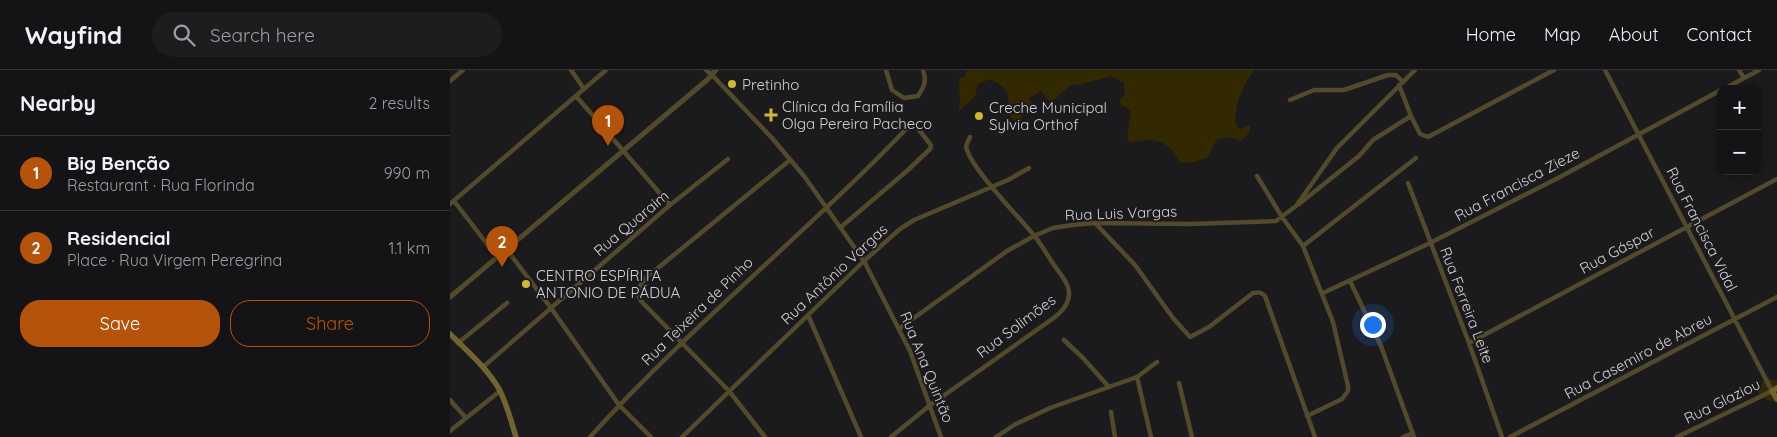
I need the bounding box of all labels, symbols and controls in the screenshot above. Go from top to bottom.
search box [152,12,502,57]
text: Wayfind [25,20,122,50]
icon: search [170,21,198,49]
text: Search here [210,23,315,47]
text: Home [1466,23,1516,46]
text: Map [1544,23,1581,46]
text: About [1609,23,1659,46]
text: Contact [1687,23,1752,46]
place label: Pretinho [742,75,799,94]
marker: Pretinho [726,78,738,90]
map controls [1717,85,1762,175]
button: + [1717,85,1762,130]
text: Nearby [20,90,96,116]
text: 2 results [368,93,430,113]
place label: Clínica da Família Olga Pereira Pacheco [782,97,932,133]
place label: Creche Municipal Sylvia Orthof [989,98,1107,134]
pin: 1 [592,105,624,146]
marker: Clínica da Família Olga Pereira Pacheco [764,108,778,122]
marker: Creche Municipal Sylvia Orthof [973,110,985,122]
button: − [1717,130,1762,175]
street label: Rua Francisca Zieze [1451,143,1583,225]
text: Big Benção [67,151,170,175]
text: 1 [33,163,39,183]
text: 990 m [384,163,430,183]
street label: Rua Francisca Vidal [1662,164,1742,294]
text: Restaurant · Rua Florinda [67,175,255,195]
street label: Rua Quaraim [589,186,673,260]
street label: Rua Luis Vargas [1065,202,1177,224]
street label: Rua Antônio Vargas [777,220,891,328]
street label: Rua Gáspar [1576,222,1658,278]
text: Residencial [67,226,171,250]
pin: 2 [486,226,518,267]
text: 2 [31,238,41,258]
text: 1.1 km [388,238,430,258]
street label: Rua Ferreira Leite [1436,244,1498,366]
text: Place · Rua Virgem Peregrina [67,250,282,270]
street label: Rua Teixeira de Pinho [637,253,757,369]
place label: CENTRO ESPÍRITA ANTONIO DE PÁDUA [536,266,681,302]
marker: CENTRO ESPÍRITA ANTONIO DE PÁDUA [520,278,532,290]
street label: Rua Solimões [973,290,1059,362]
button: Save [20,300,220,347]
button: Share [230,300,430,347]
street label: Rua Ana Quintão [896,309,958,425]
street label: Rua Casemiro de Abreu [1561,309,1715,403]
your location [1360,312,1386,338]
street label: Rua Glaziou [1681,374,1763,428]

